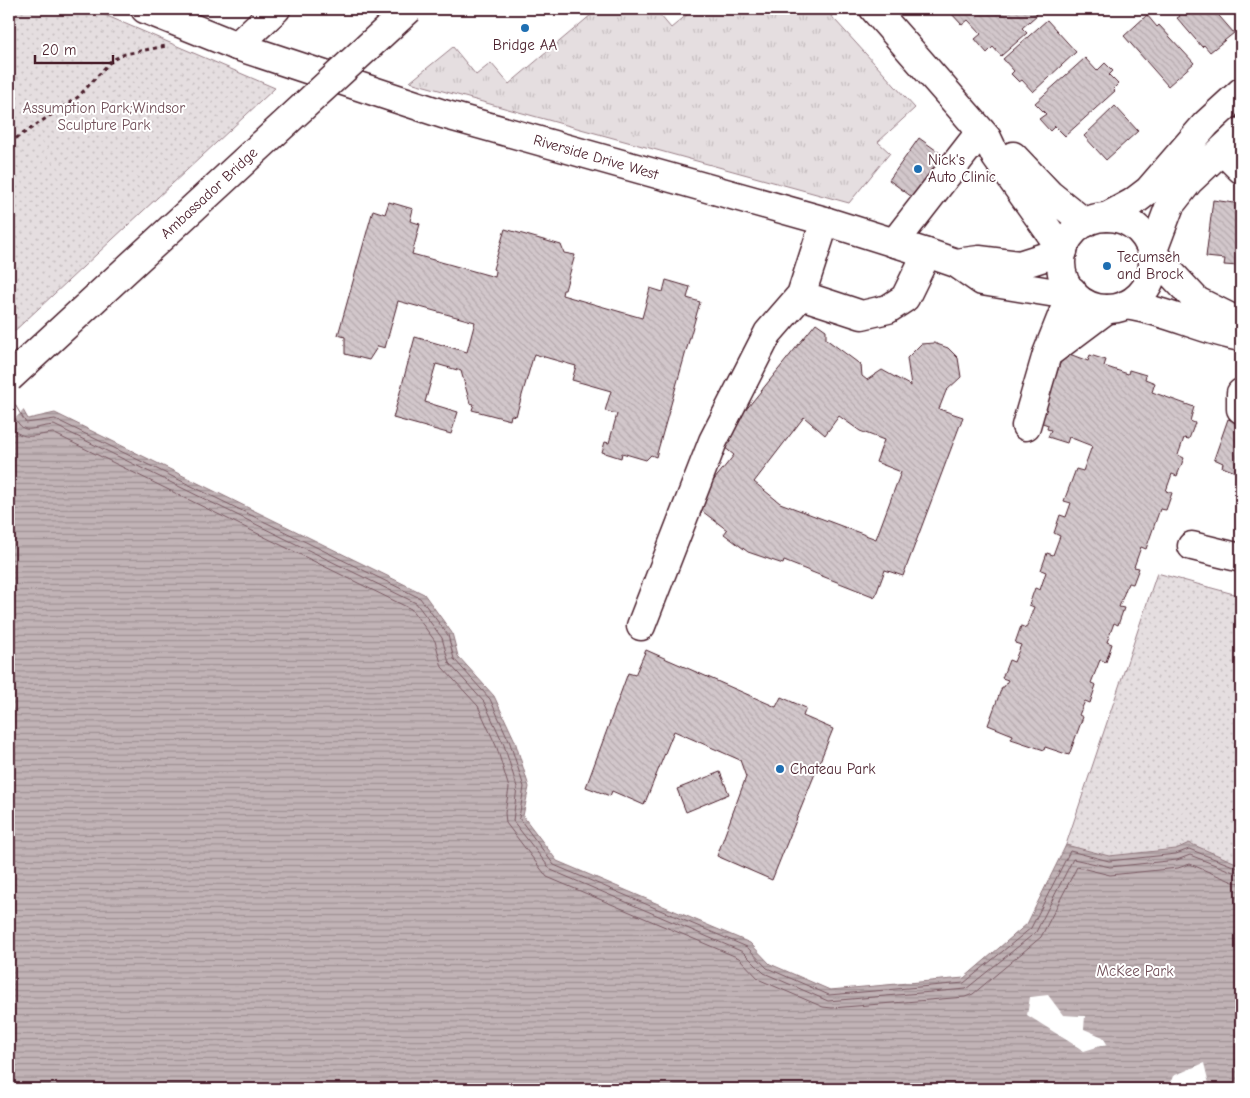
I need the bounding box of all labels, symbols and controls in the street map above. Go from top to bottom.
marker: Bridge AA [519,22,531,34]
scale bar [35,32,112,64]
place label: Bridge AA [493,36,558,54]
text: 20 m [42,41,76,59]
park label: Assumption Park;Windsor Sculpture Park [23,99,185,134]
street label: Riverside Drive West [531,131,661,184]
street label: Ambassador Bridge [157,143,262,243]
place label: Nick's Auto Clinic [928,151,996,186]
marker: Nick's Auto Clinic [912,163,924,175]
place label: Tecumseh and Brock [1117,248,1184,283]
marker: Tecumseh and Brock [1101,260,1113,272]
place label: Chateau Park [790,760,876,778]
marker: Chateau Park [774,763,786,775]
park label: McKee Park [1097,962,1174,980]

